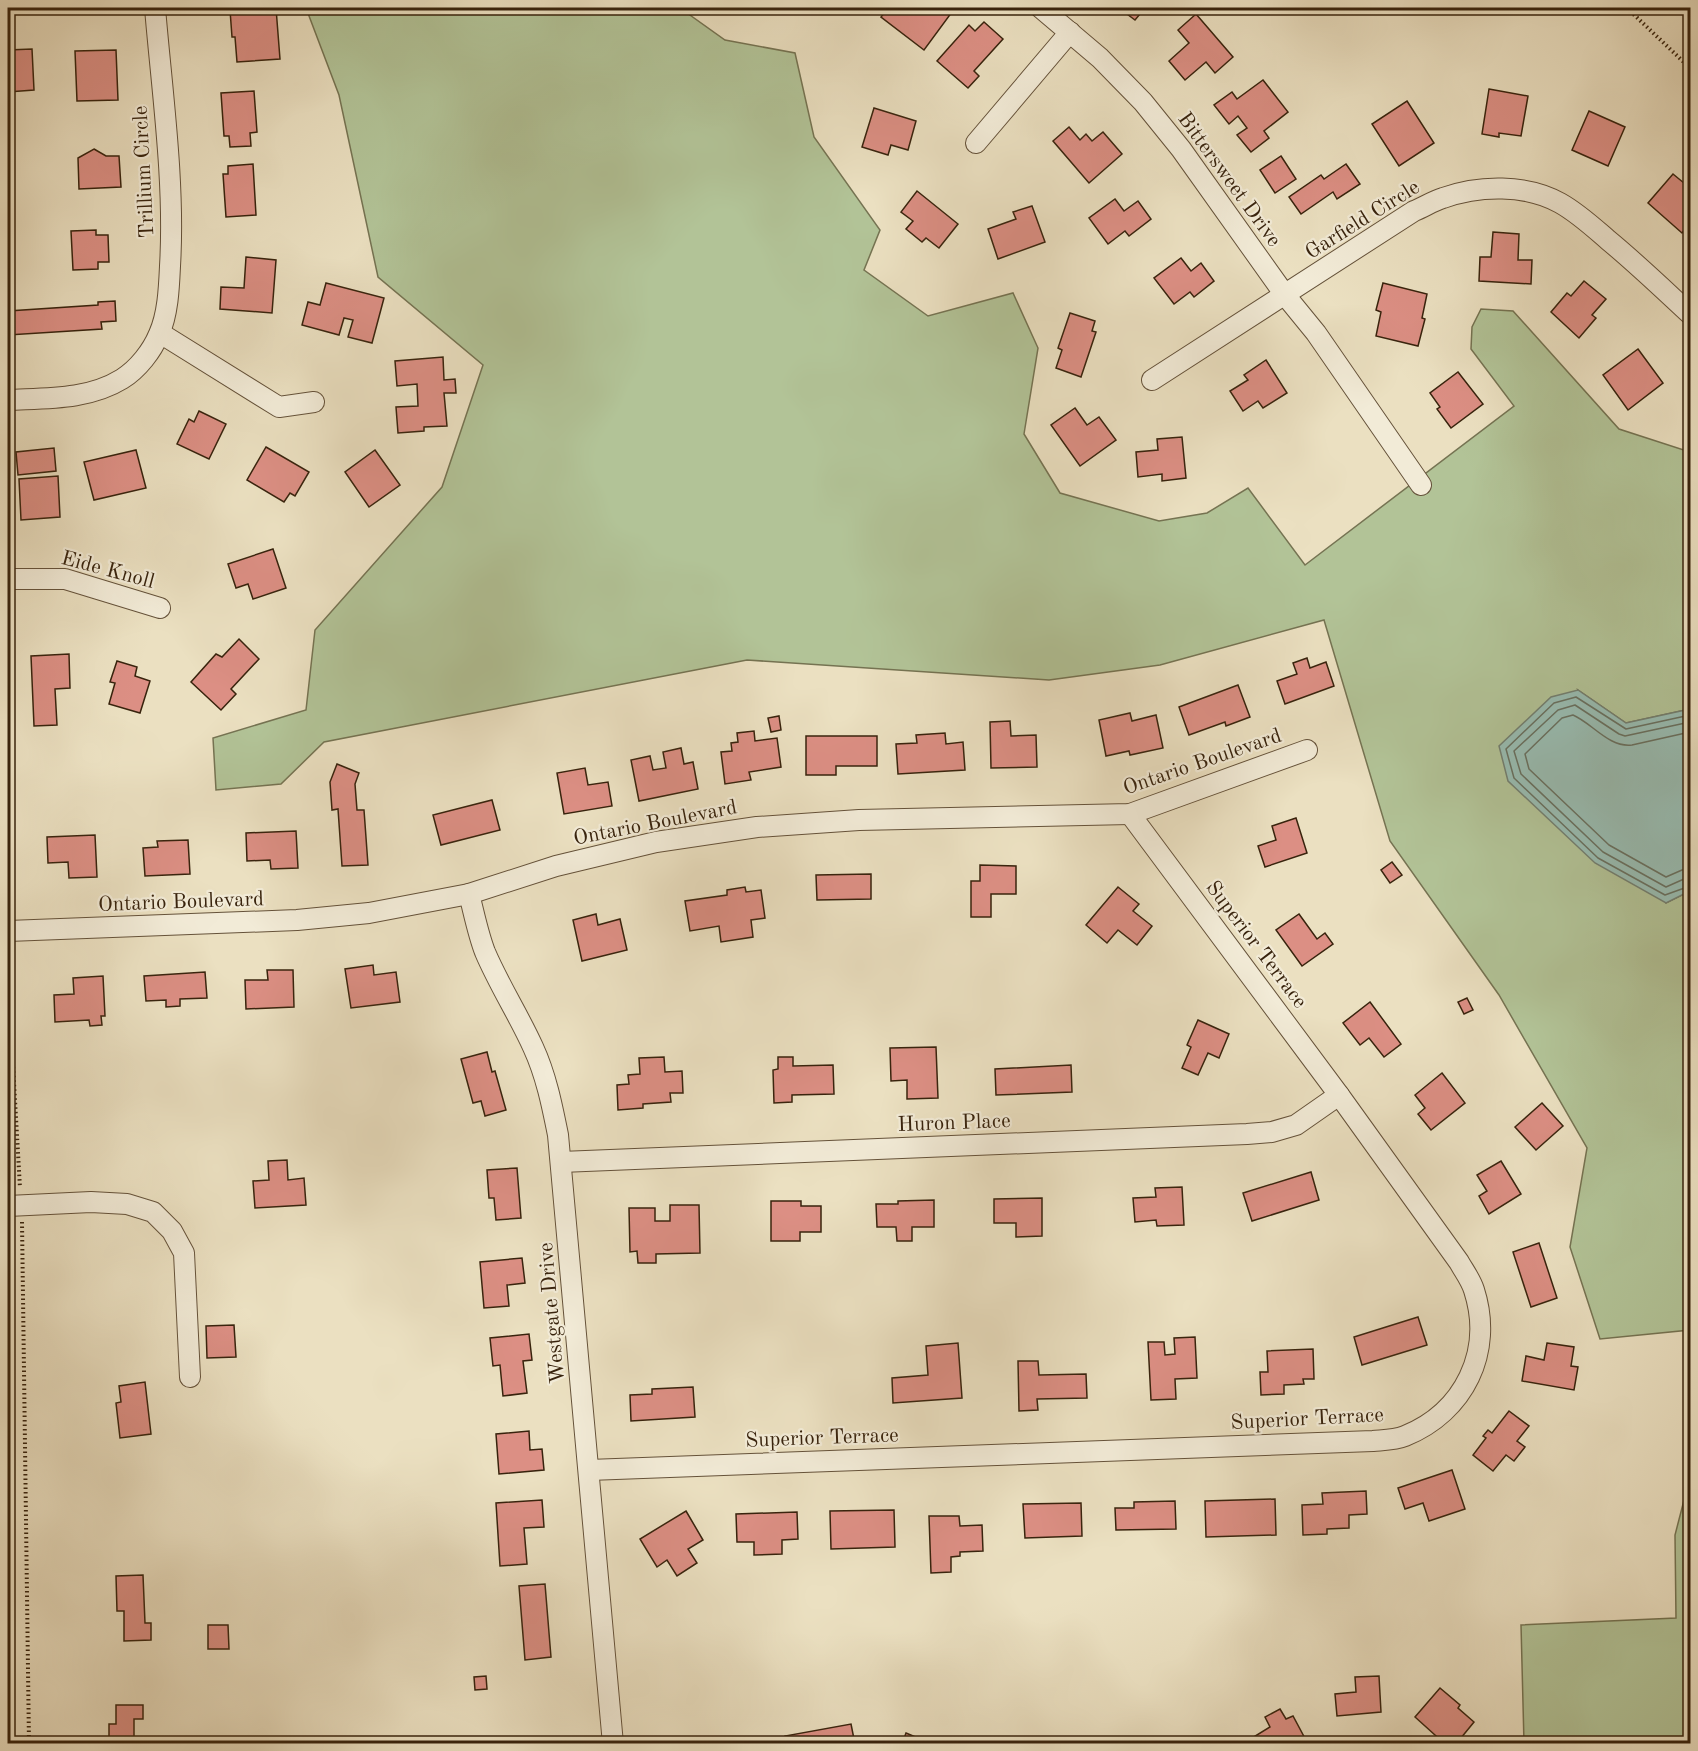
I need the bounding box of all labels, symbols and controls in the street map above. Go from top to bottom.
street label: Trillium Circle [131,105,158,239]
street label: Bittersweet Drive [1173,109,1284,251]
street label: Garfield Circle [1302,177,1424,264]
street label: Eide Knoll [59,548,157,593]
street label: Ontario Boulevard [1120,725,1285,799]
street label: Ontario Boulevard [572,797,739,850]
street label: Superior Terrace [1201,877,1310,1013]
street label: Ontario Boulevard [98,889,264,916]
street label: Huron Place [897,1111,1011,1136]
street label: Westgate Drive [536,1241,569,1384]
street label: Superior Terrace [1230,1405,1384,1434]
street label: Superior Terrace [745,1425,899,1452]

